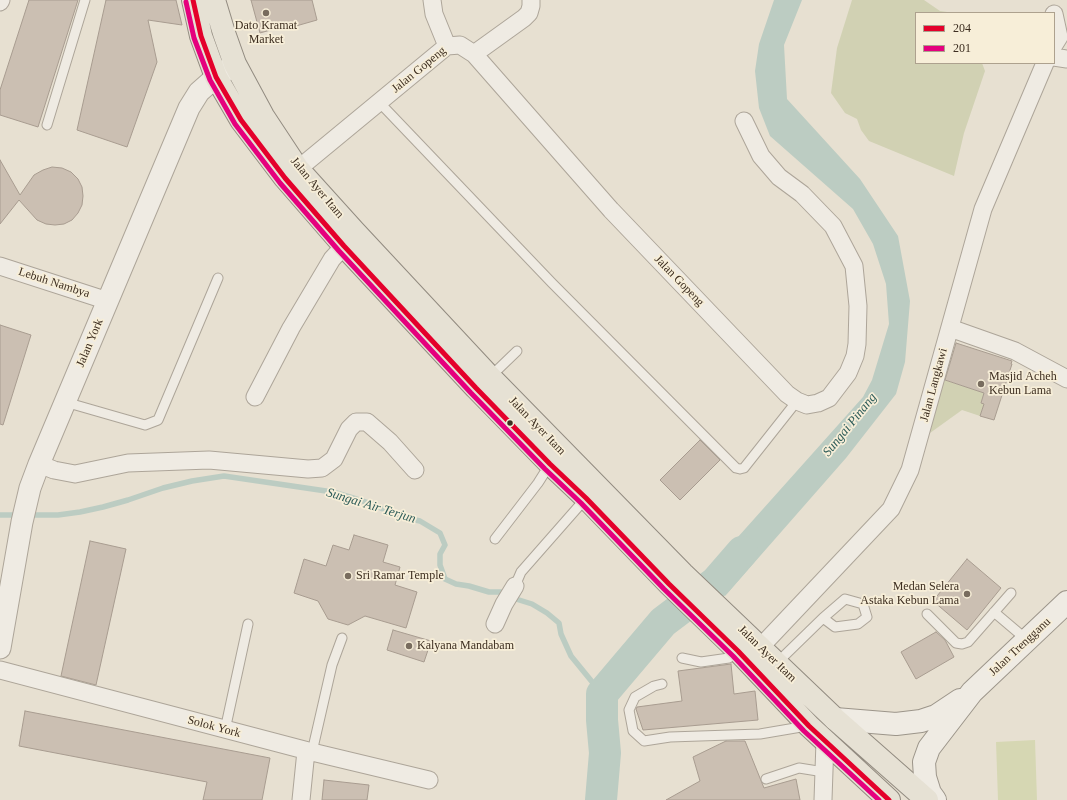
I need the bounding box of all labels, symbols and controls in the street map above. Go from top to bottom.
marker: Dato Kramat Market [261,8,271,18]
legend [915,12,1055,64]
place label: Dato Kramat Market [235,19,297,47]
text: 204 [953,21,971,35]
text: 201 [953,41,971,55]
street label: Jalan Gopeng [389,44,449,96]
street label: Jalan Ayer Itam [287,154,347,222]
street label: Jalan Gopeng [651,252,707,310]
street label: Lebuh Nambya [16,265,92,301]
street label: Jalan York [73,317,107,369]
street label: Jalan Langkawi [917,347,951,423]
place label: Masjid Acheh Kebun Lama [989,370,1057,398]
marker: Masjid Acheh Kebun Lama [976,379,986,389]
water label: Sungai Pinang [820,390,880,460]
street label: Jalan Ayer Itam [506,394,568,458]
unlabelled marker [505,418,515,428]
water label: Sungai Air Terjun [324,485,418,527]
place label: Sri Ramar Temple [356,569,444,583]
marker: Sri Ramar Temple [343,571,353,581]
place label: Medan Selera Astaka Kebun Lama [860,580,959,608]
marker: Medan Selera Astaka Kebun Lama [962,589,972,599]
street label: Jalan Trengganu [986,615,1054,679]
street label: Jalan Ayer Itam [735,623,799,685]
place label: Kalyana Mandabam [417,639,514,653]
marker: Kalyana Mandabam [404,641,414,651]
street label: Solok York [186,713,242,741]

